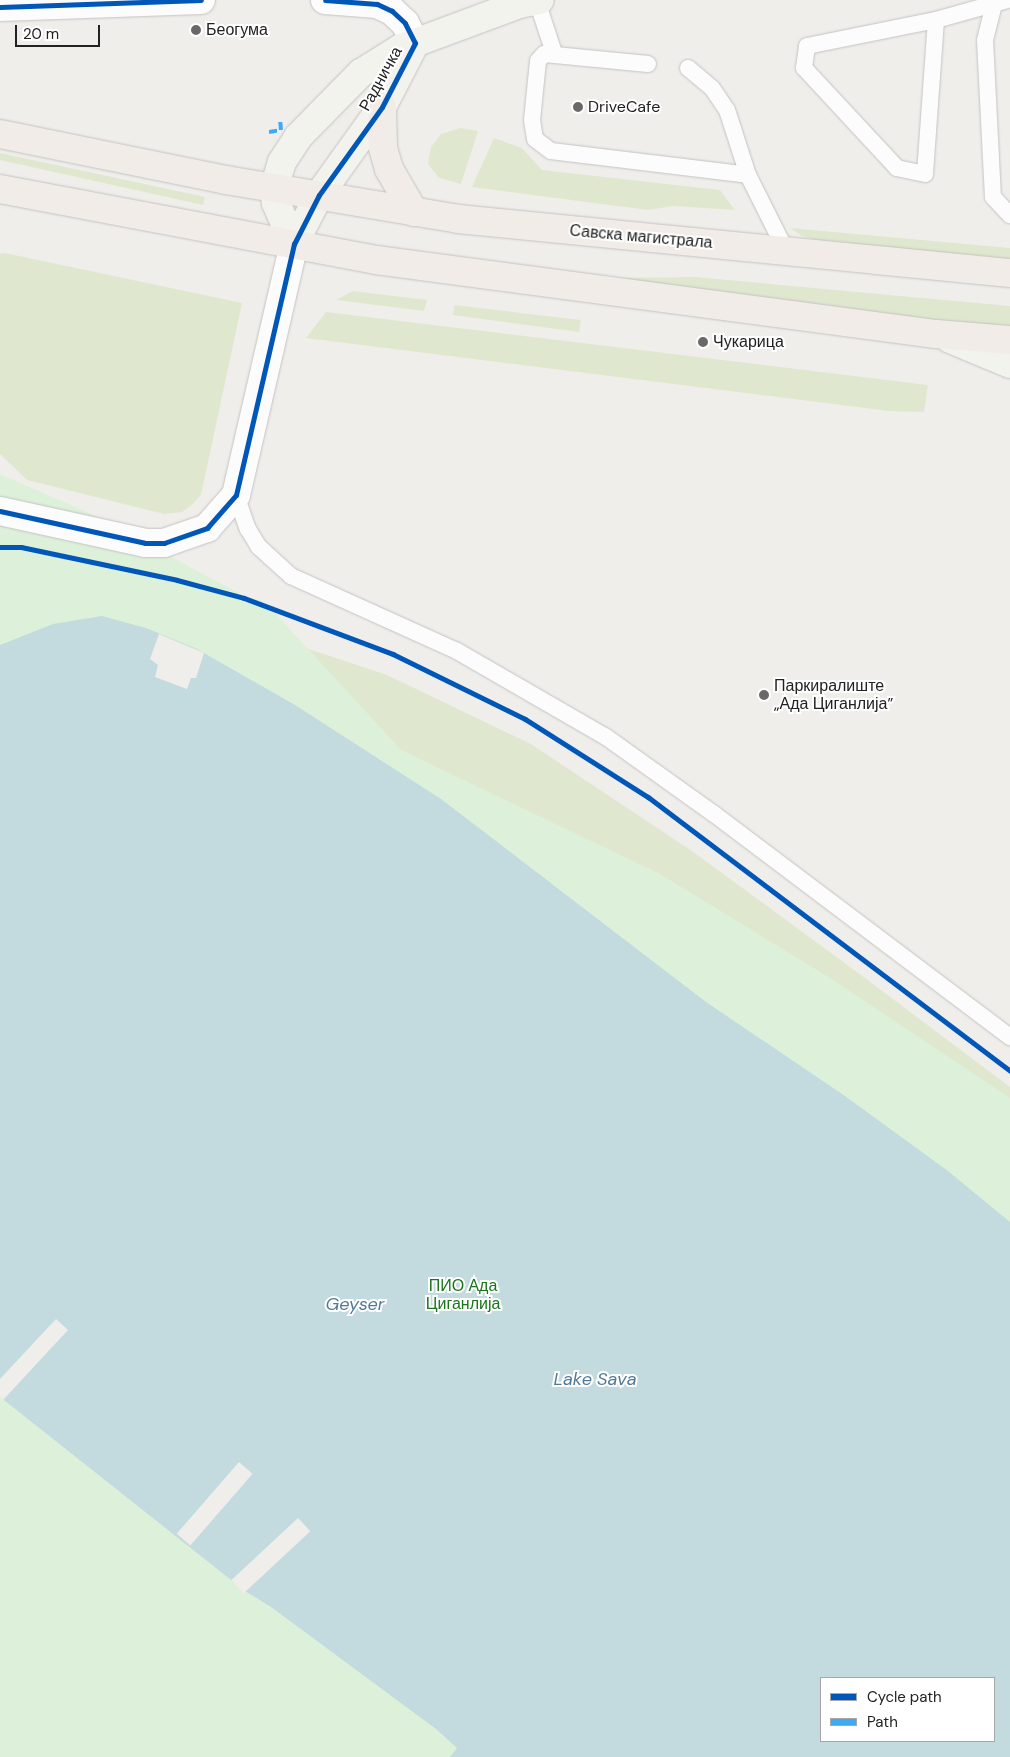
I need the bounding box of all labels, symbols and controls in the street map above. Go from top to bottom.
scale bar [18,15,102,47]
place label: Беогума [206,20,268,40]
text: 20 m [23,24,59,44]
marker: Беогума [190,24,202,36]
street label: Радничка [355,43,407,115]
place label: DriveCafe [588,97,660,117]
marker: DriveCafe [572,101,584,113]
street label: Савска магистрала [569,221,713,253]
place label: Чукарица [713,332,784,352]
marker: Чукарица [697,336,709,348]
place label: Паркиралиште „Ада Циганлија” [774,676,893,714]
marker: Паркиралиште „Ада Циганлија” [758,689,770,701]
park label: ПИО Ада Циганлија [426,1276,500,1314]
water label: Geyser [326,1293,384,1315]
water label: Lake Sava [553,1368,637,1390]
legend [820,1677,995,1742]
text: Cycle path [867,1687,942,1707]
text: Path [867,1712,898,1732]

